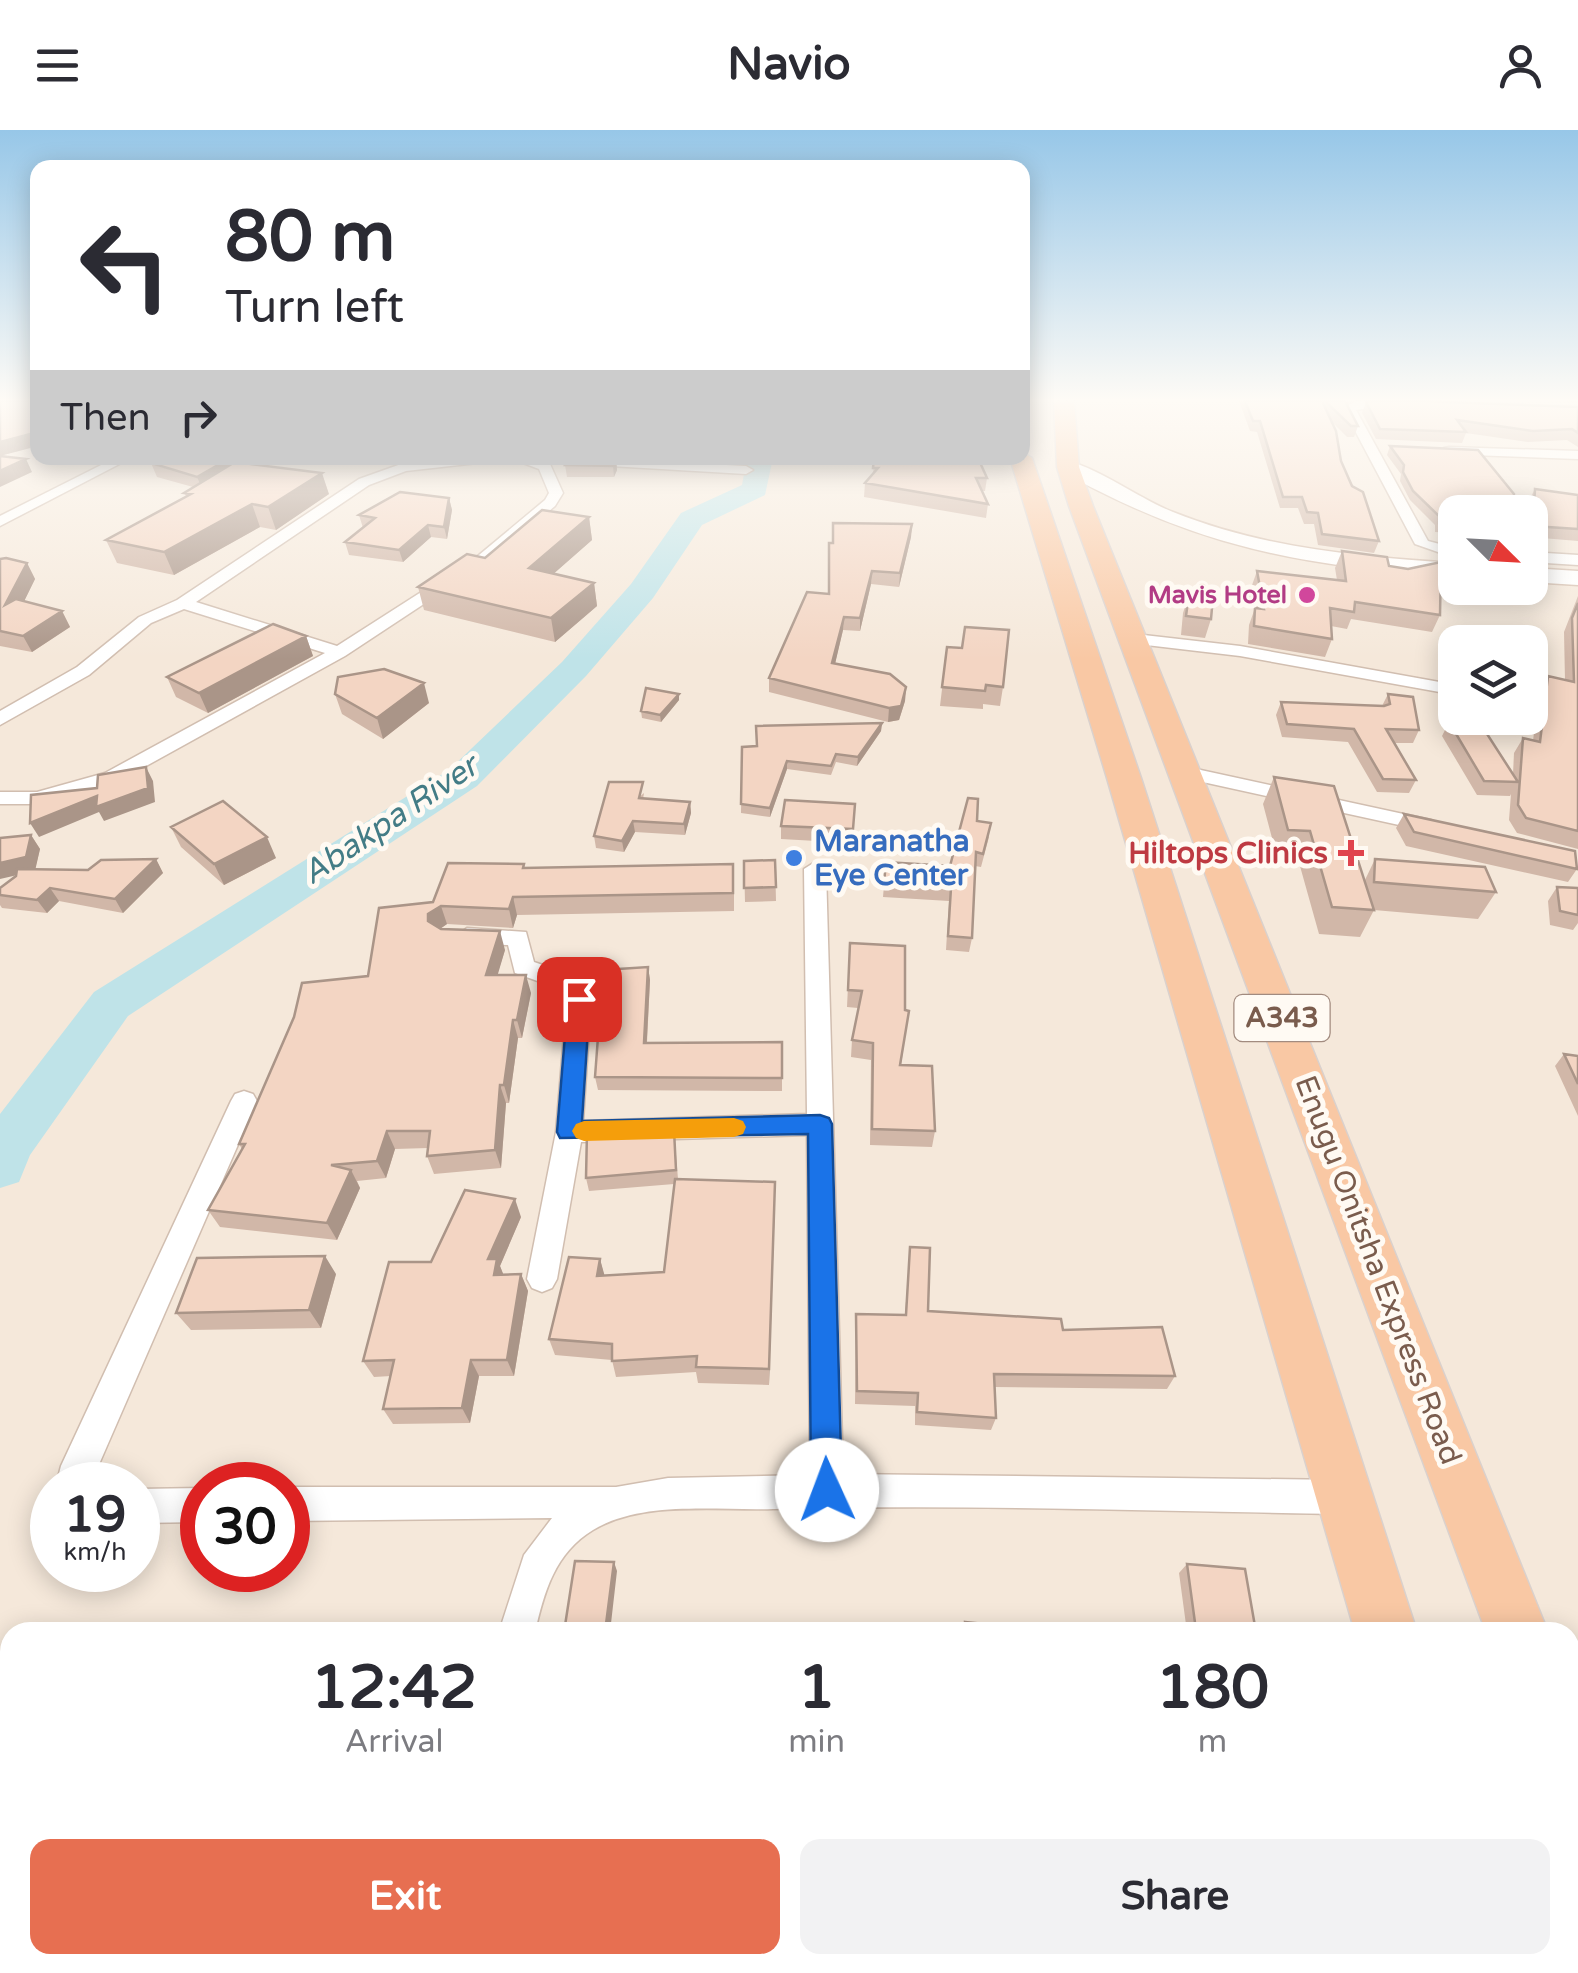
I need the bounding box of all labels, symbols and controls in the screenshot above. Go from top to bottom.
icon: menu [30,38,85,93]
text: Navio [727,38,851,92]
icon: person [1493,38,1548,93]
text: 80 m [225,196,395,280]
icon: left [60,200,190,330]
text: Turn left [225,281,404,335]
icon: right [171,390,226,445]
text: Then [60,395,151,441]
north arrow [1438,495,1548,605]
map controls [1438,495,1548,735]
place label: Mavis Hotel [1148,580,1287,610]
marker: Mavis Hotel [1296,584,1318,606]
button: layers [1438,625,1548,735]
water label: Abakpa River [295,745,488,893]
place label: Maranatha Eye Center [814,823,970,894]
place label: Hiltops Clinics [1128,835,1328,872]
marker: Hiltops Clinics [1338,840,1364,866]
marker: Maranatha Eye Center [783,847,805,869]
pin [537,957,622,1042]
icon: arrive [552,972,607,1027]
road number: A343 [1234,995,1330,1041]
street label: Enugu Onitsha Express Road [1287,1070,1469,1470]
position arrow [775,1438,879,1542]
speed limit sign: 30 [180,1462,310,1592]
text: 19 [64,1485,126,1545]
text: km/h [64,1537,126,1567]
text: 12:42 [311,1652,477,1724]
text: 1 [798,1652,835,1724]
text: 180 [1156,1652,1269,1724]
text: Arrival [345,1723,444,1761]
text: min [788,1723,845,1761]
text: m [1198,1723,1227,1761]
button: Exit [30,1839,780,1954]
button: Share [800,1839,1550,1954]

